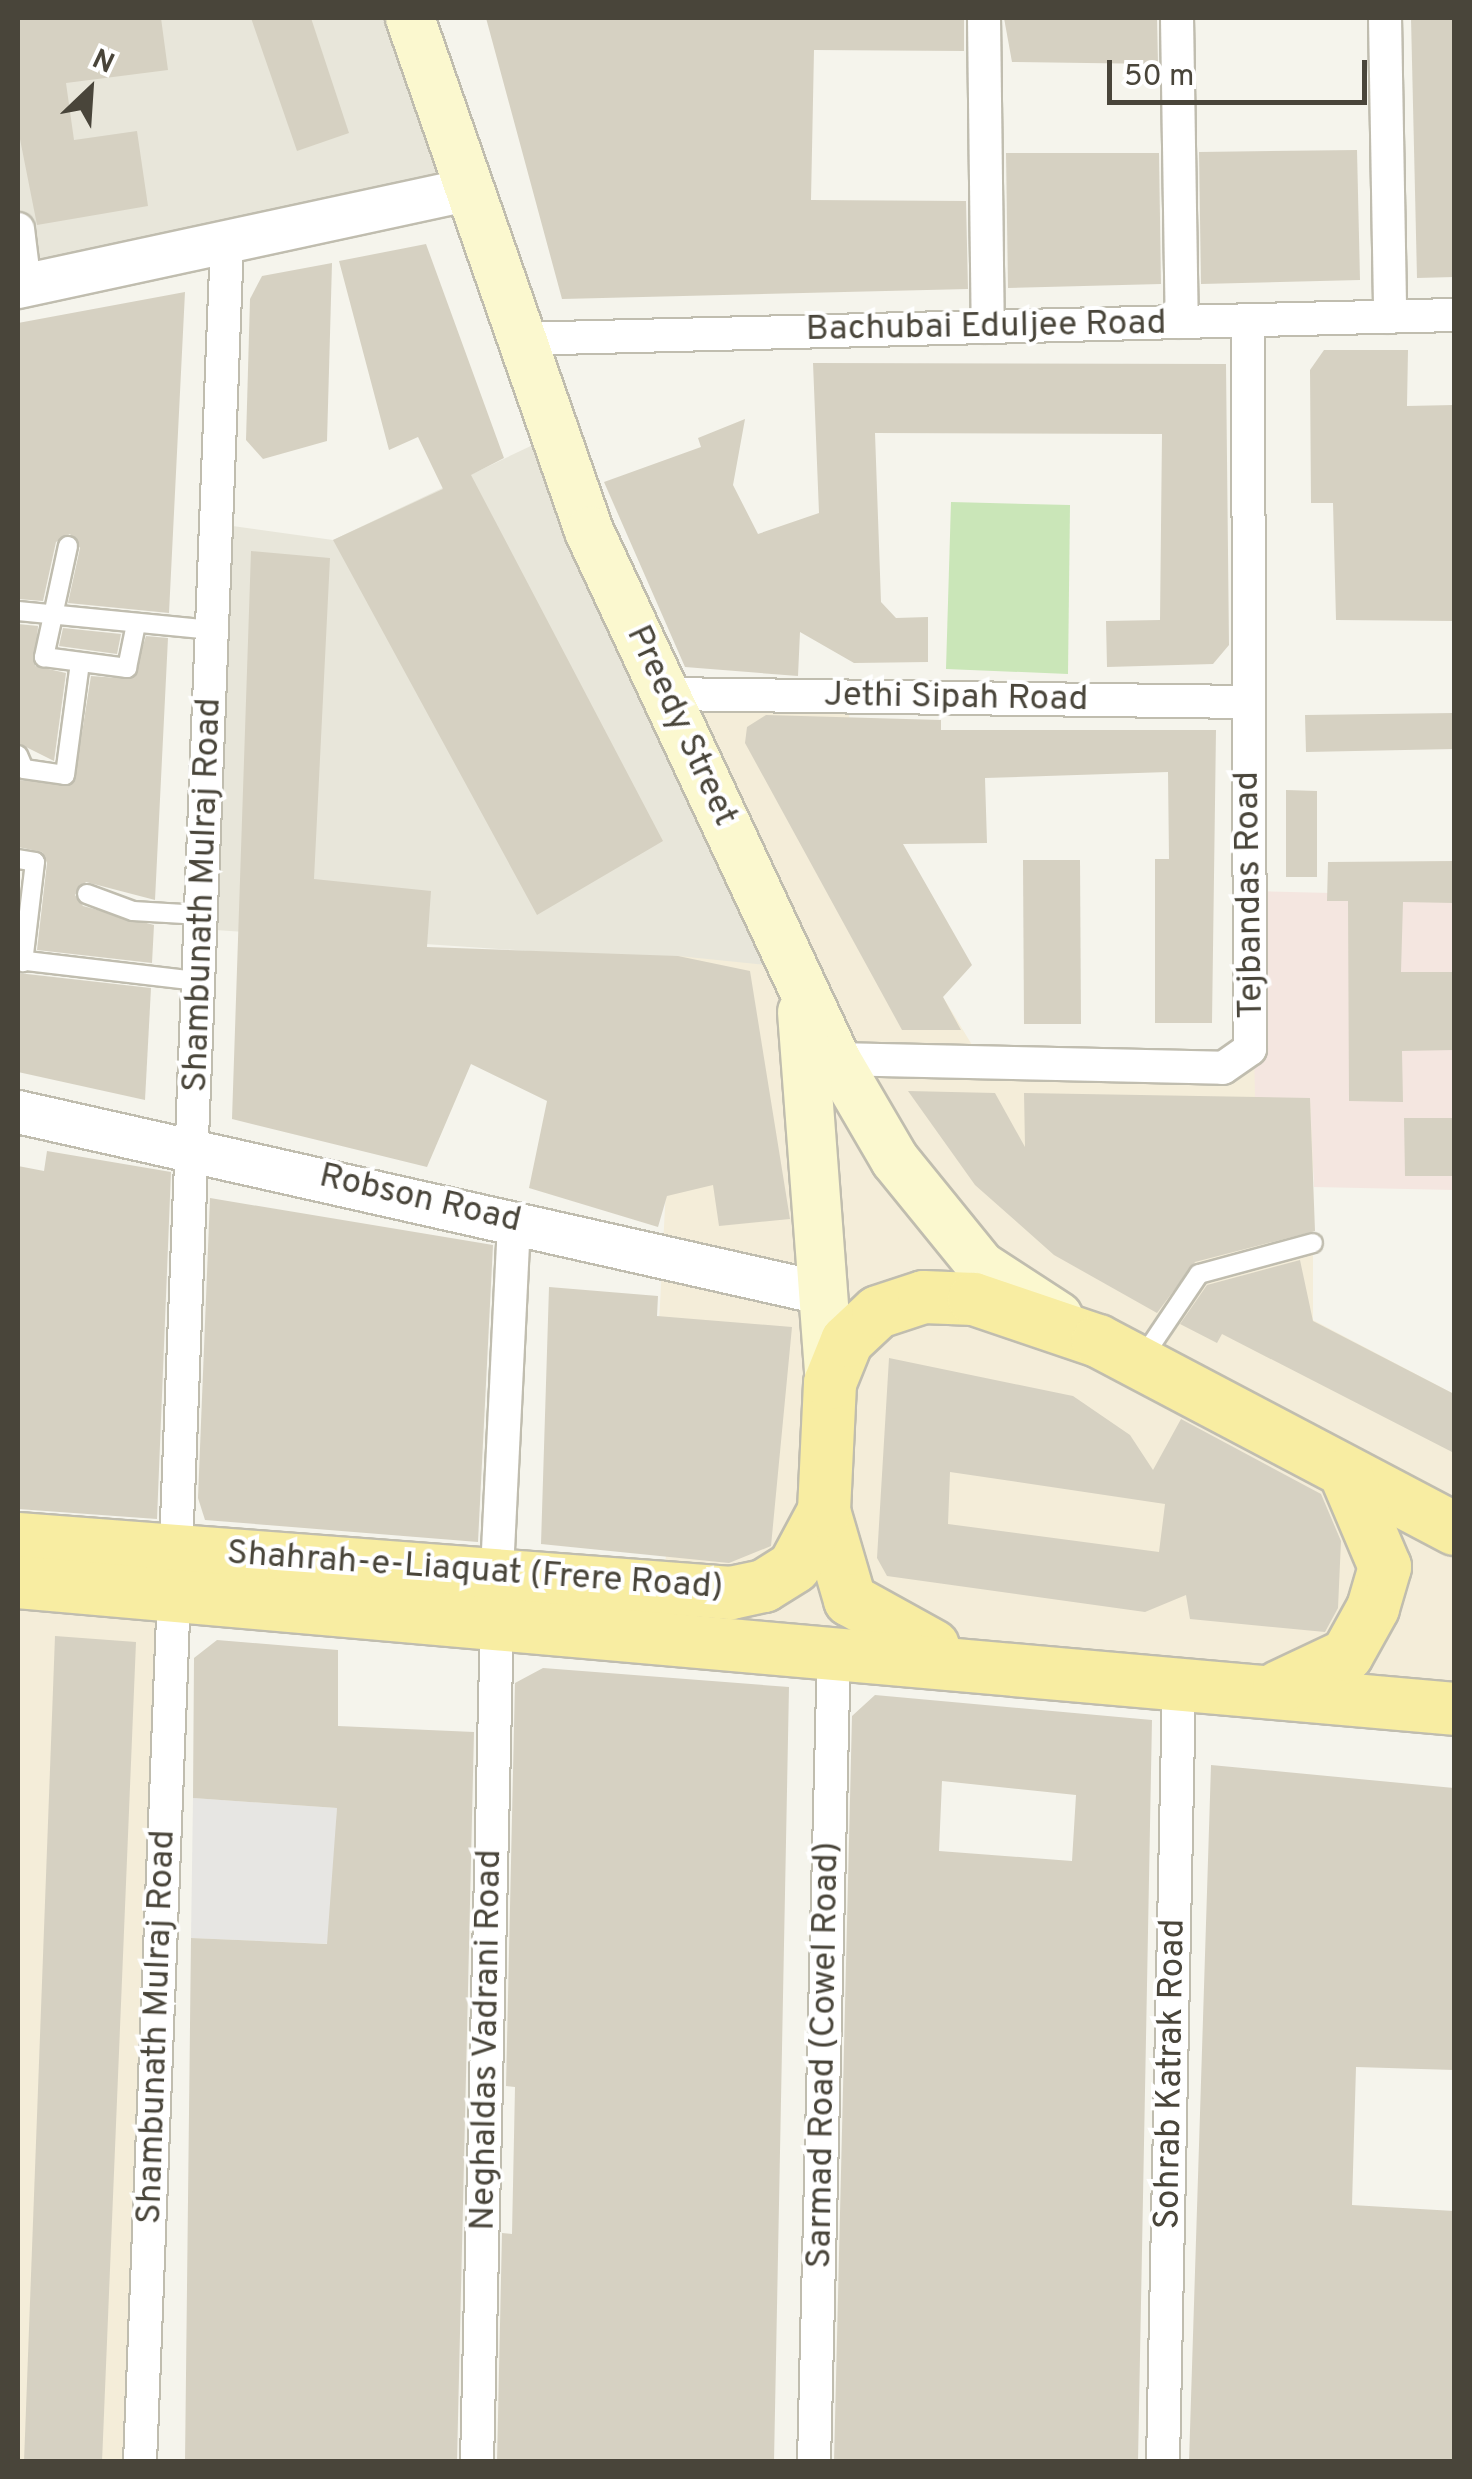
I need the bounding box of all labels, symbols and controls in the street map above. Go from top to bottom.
north arrow [40,40,140,140]
scale bar [1112,40,1372,102]
text: N [86,42,119,83]
text: 50 m [1124,59,1194,96]
street label: Bachubai Eduljee Road [805,303,1167,351]
street label: Preedy Street [616,619,746,833]
street label: Jethi Sipah Road [823,675,1089,721]
street label: Shambunath Mulraj Road [175,697,231,1093]
street label: Tejbandas Road [1227,771,1273,1019]
street label: Robson Road [315,1155,525,1243]
street label: Shahrah-e-Liaquat (Frere Road) [225,1533,725,1609]
street label: Shambunath Mulraj Road [129,1829,185,2225]
street label: Sarmad Road (Cowel Road) [799,1841,849,2269]
street label: Neghaldas Vadrani Road [463,1848,511,2232]
street label: Sohrab Katrak Road [1147,1918,1195,2230]

